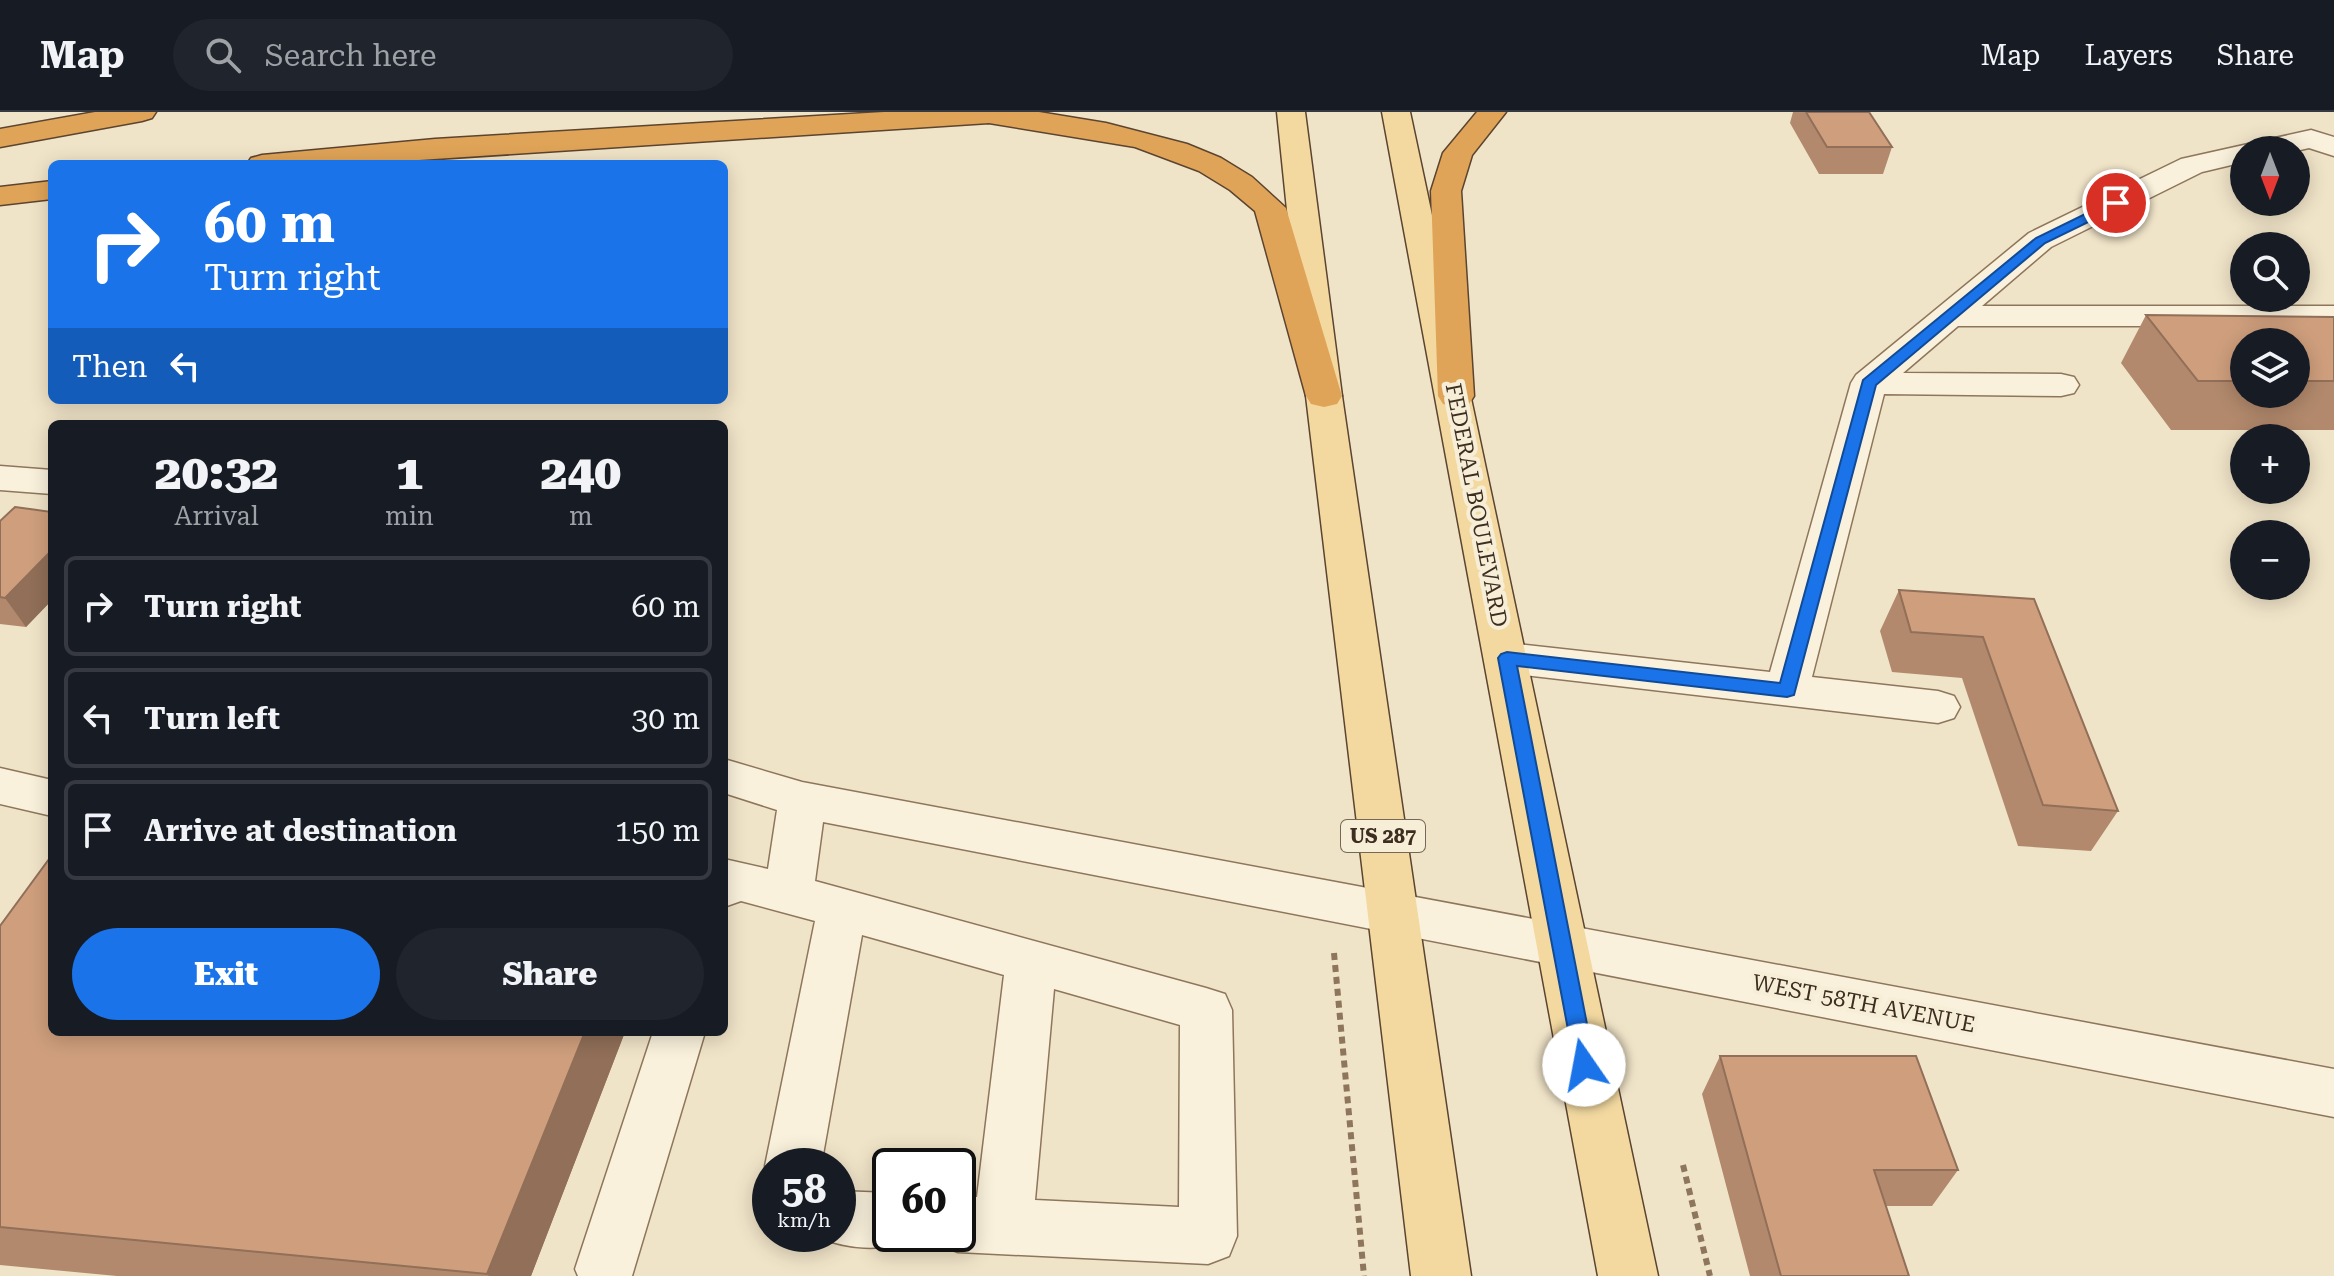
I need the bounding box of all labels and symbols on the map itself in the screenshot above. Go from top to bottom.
north arrow [2230,136,2310,216]
pin [2082,169,2150,237]
street label: FEDERAL BOULEVARD [1441,381,1512,629]
road number: US 287 [1341,820,1425,852]
street label: WEST 58TH AVENUE [1750,970,1977,1037]
position arrow [1542,1023,1626,1107]
speed limit sign: 60 [872,1148,976,1252]

